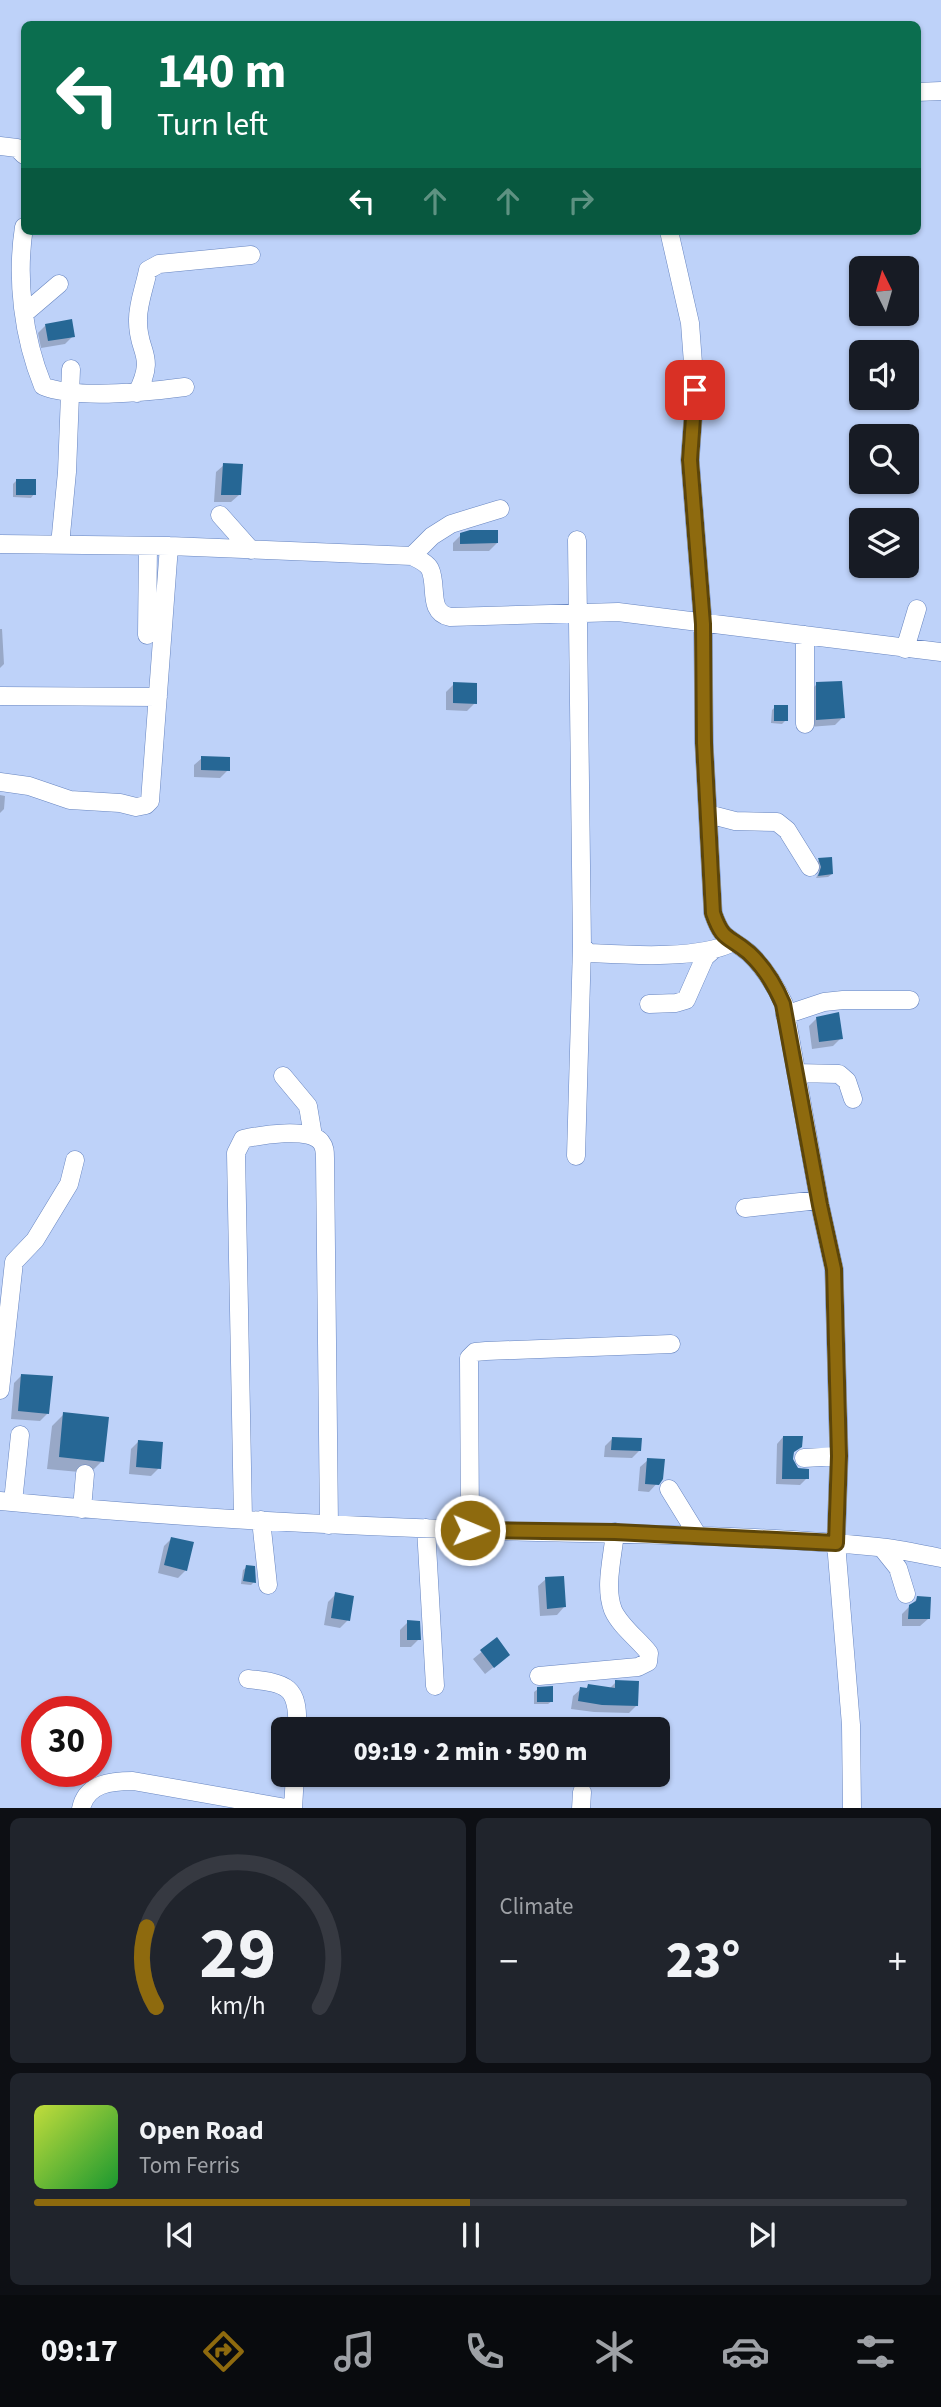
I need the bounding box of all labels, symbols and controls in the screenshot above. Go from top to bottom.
text: 140 m [157,37,286,107]
icon: left [42,49,133,140]
text: Turn left [157,102,268,148]
icon: left [343,182,381,220]
icon: ahead [416,182,454,220]
icon: ahead [489,182,527,220]
icon: right [562,182,600,220]
north arrow [849,256,919,326]
map controls [849,256,919,578]
button: sound [849,340,919,410]
pin [665,360,725,420]
icon: arrive [676,371,714,409]
button: search [849,424,919,494]
button: layers [849,508,919,578]
position arrow [433,1493,507,1567]
speed limit sign: 30 [21,1696,112,1787]
text: 09:19 · 2 min · 590 m [354,1733,587,1770]
text: Climate [500,1890,573,1923]
text: 29 [199,1902,276,2006]
text: 23° [666,1924,741,1998]
text: − [500,1935,518,1989]
text: + [888,1935,907,1989]
text: km/h [210,1987,266,2023]
text: Open Road [139,2112,264,2149]
text: Tom Ferris [139,2149,240,2182]
icon: previous [161,2216,199,2254]
icon: pause [452,2216,490,2254]
icon: next [743,2216,781,2254]
icon: directions [199,2327,248,2376]
icon: music [330,2327,379,2376]
icon: phone [460,2327,509,2376]
icon: climate [590,2327,639,2376]
icon: car [721,2327,770,2376]
icon: filters [851,2327,900,2376]
text: 09:17 [41,2328,118,2374]

